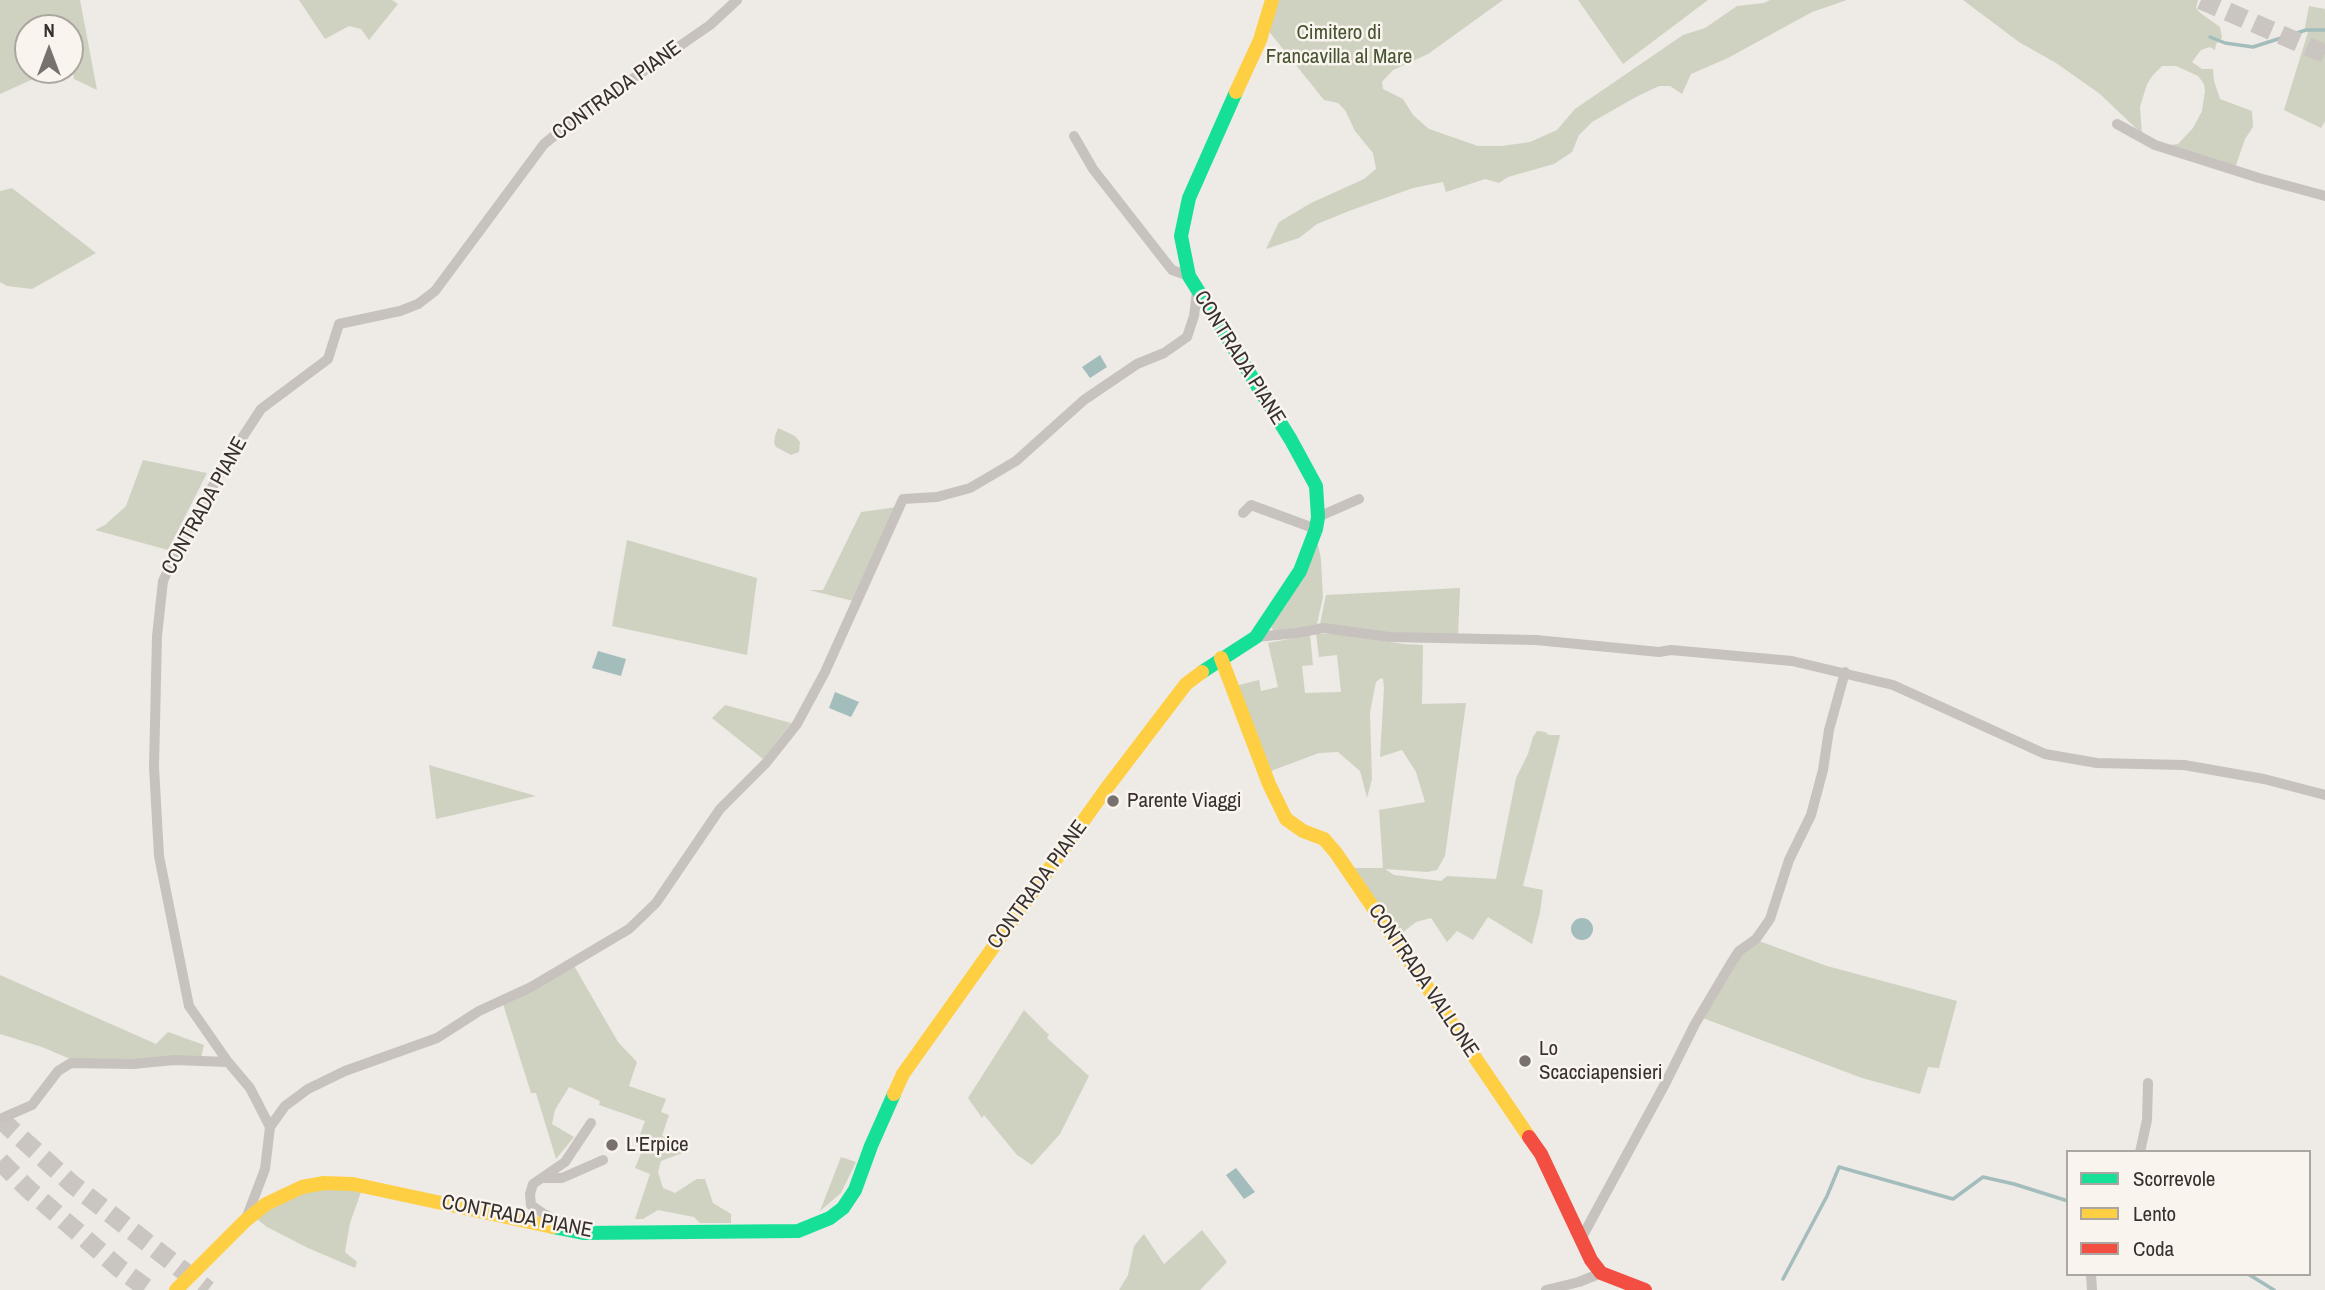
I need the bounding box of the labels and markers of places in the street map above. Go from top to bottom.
place label: Parente Viaggi [1127,788,1242,814]
marker: Parente Viaggi [1105,793,1121,809]
place label: Lo Scacciapensieri [1539,1036,1662,1086]
marker: Lo Scacciapensieri [1517,1053,1533,1069]
place label: L'Erpice [626,1132,689,1158]
marker: L'Erpice [604,1137,620,1153]

